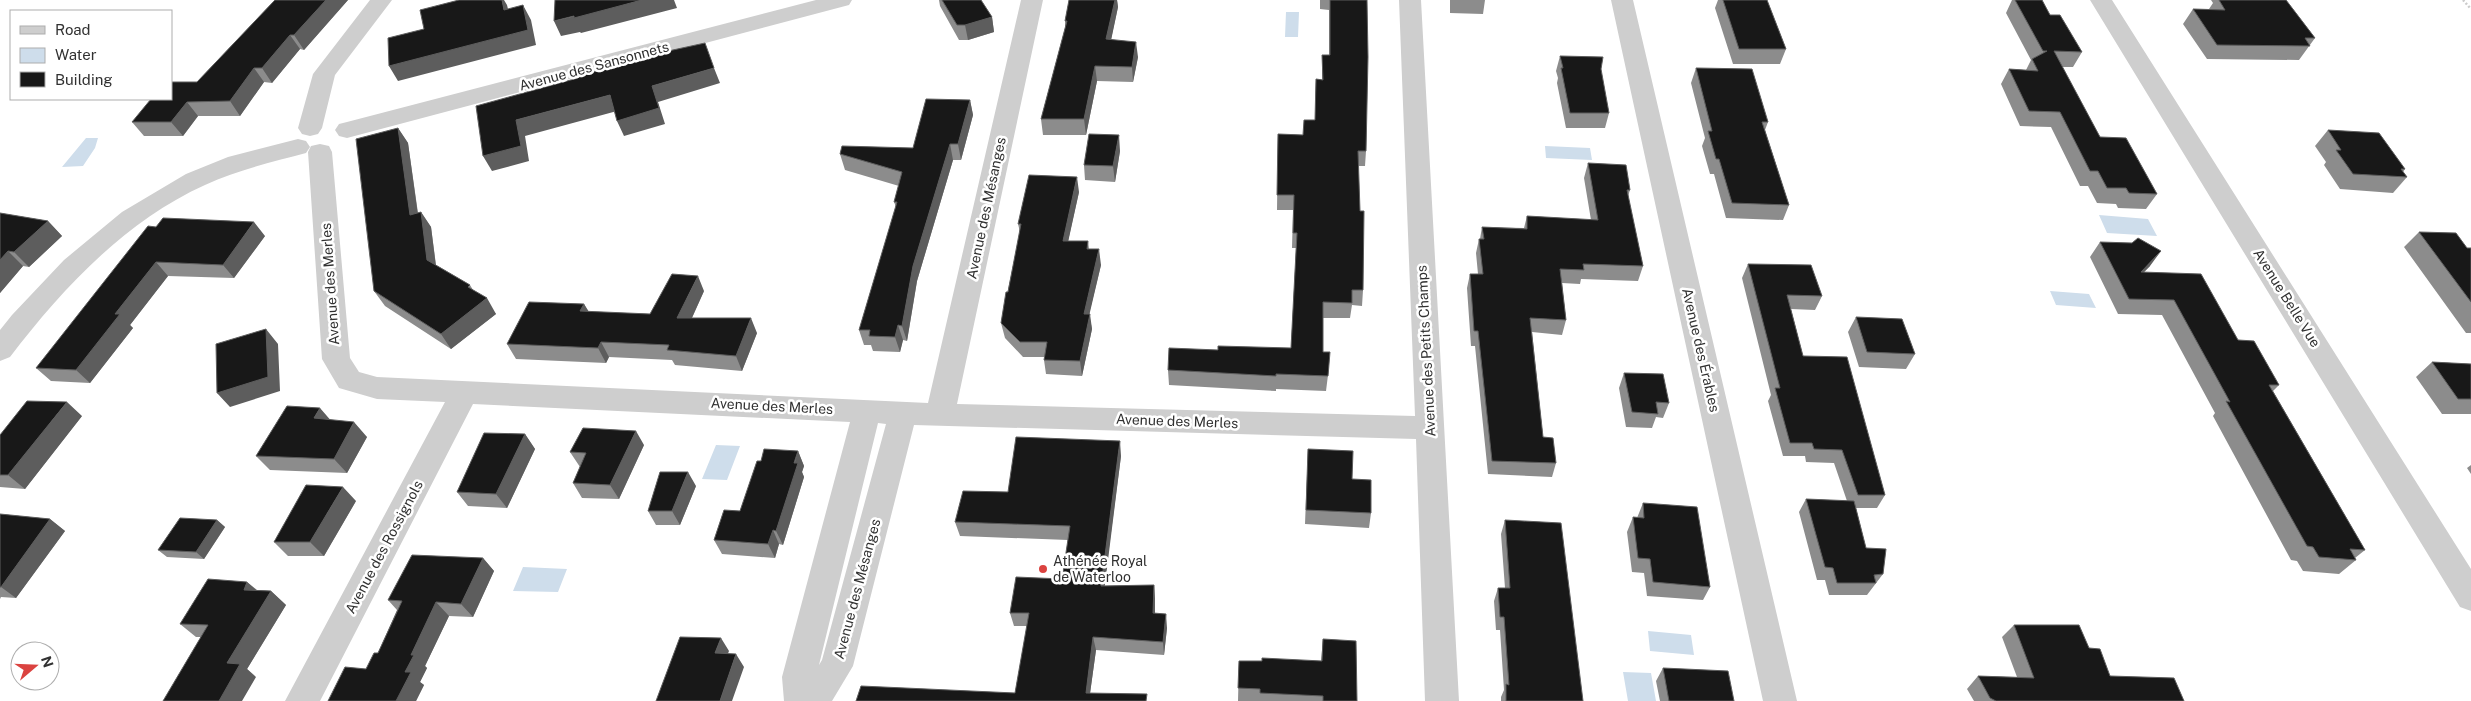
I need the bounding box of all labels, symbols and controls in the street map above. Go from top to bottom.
legend [10,10,172,100]
text: Road [55,21,91,38]
street label: Avenue des Sansonnets [517,38,671,94]
text: Water [55,46,97,63]
text: Building [55,71,113,88]
street label: Avenue des Mésanges [963,136,1009,280]
street label: Avenue des Merles [318,222,342,346]
street label: Avenue Belle Vue [2250,246,2324,350]
street label: Avenue des Petits Champs [1414,265,1438,437]
street label: Avenue des Érables [1679,286,1724,413]
street label: Avenue des Merles [710,395,834,417]
street label: Avenue des Merles [1116,411,1238,431]
street label: Avenue des Rossignols [342,478,426,616]
street label: Avenue des Mésanges [831,517,883,661]
place label: Athénée Royal de Waterloo [1053,553,1147,585]
marker: Athénée Royal de Waterloo [1037,563,1049,575]
north arrow [10,641,60,691]
text: N [38,654,57,670]

